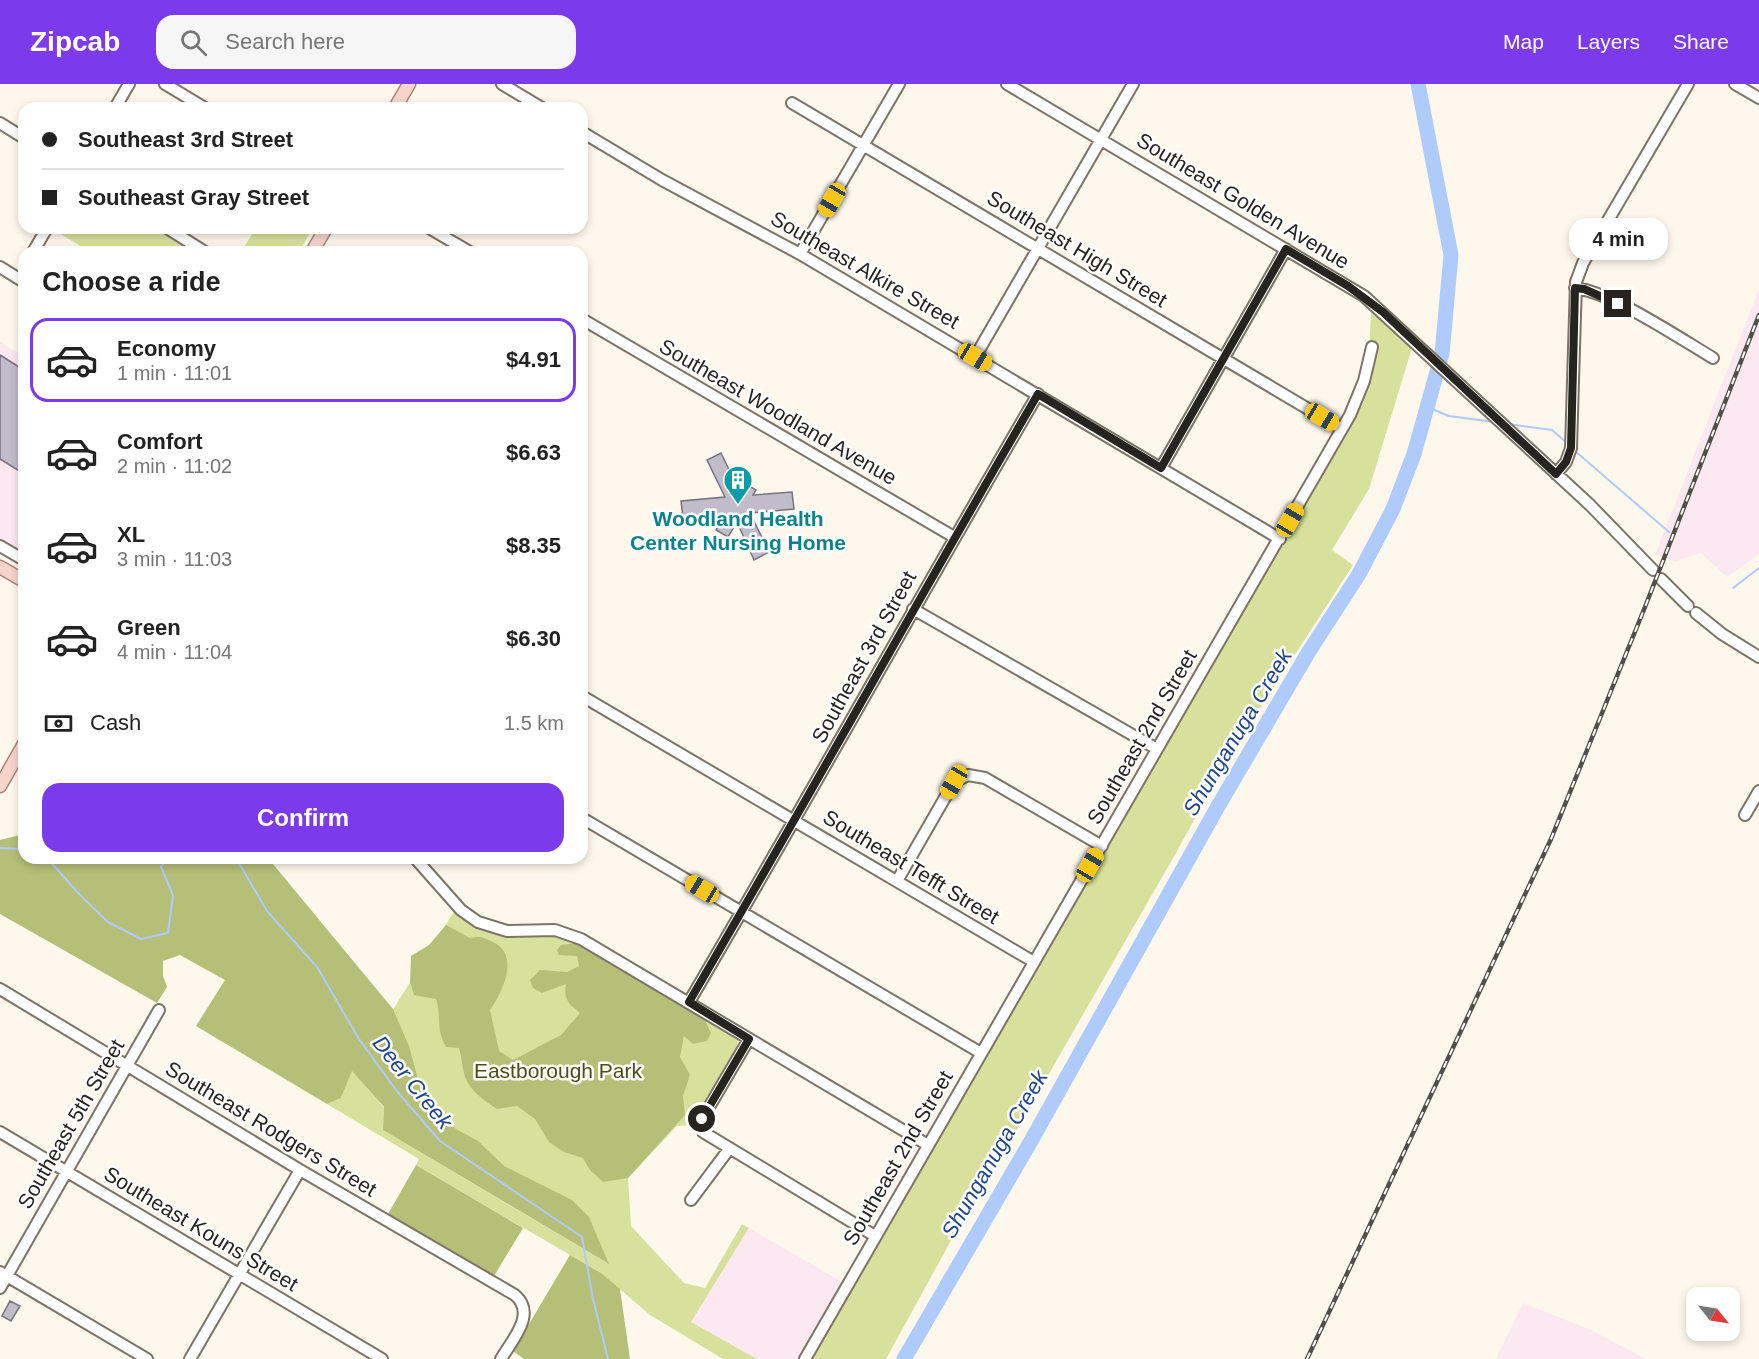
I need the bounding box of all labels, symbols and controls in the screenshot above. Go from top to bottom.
search box [156,15,576,69]
text: Zipcab [30,26,120,57]
icon: search [177,26,210,59]
text: Search here [225,29,345,54]
text: Map [1503,30,1544,53]
text: Layers [1577,30,1640,53]
text: Share [1673,30,1729,53]
text: Southeast 3rd Street [78,127,293,152]
street label: Southeast Golden Avenue [1133,128,1354,273]
car [815,180,849,220]
text: Southeast Gray Street [78,185,309,210]
street label: Southeast High Street [983,186,1171,311]
street label: Southeast Alkire Street [767,206,964,333]
callout: 4 min [1568,217,1668,259]
text: 4 min [1592,228,1645,250]
text: Choose a ride [42,267,221,297]
route end [1604,290,1631,317]
icon: car [45,333,99,387]
street label: Southeast Woodland Avenue [656,334,901,489]
text: Economy [117,336,216,361]
car [955,340,995,374]
text: $4.91 [506,347,561,372]
text: 1 min · 11:01 [117,362,232,384]
car [1302,400,1342,434]
icon: car [45,426,99,480]
text: Comfort [117,429,203,454]
text: $6.63 [506,440,561,465]
text: 2 min · 11:02 [117,455,232,477]
building icon: Woodland Health Center Nursing Home [722,464,754,506]
car [1273,500,1307,540]
place label: Woodland Health Center Nursing Home [630,507,846,554]
icon: car [45,519,99,573]
text: XL [117,522,145,547]
text: $8.35 [506,533,561,558]
text: 3 min · 11:03 [117,548,232,570]
street label: Southeast 3rd Street [807,567,920,747]
icon: car [45,612,99,666]
text: Green [117,615,181,640]
text: $6.30 [506,626,561,651]
text: 4 min · 11:04 [117,641,232,663]
water label: Shunganuga Creek [1178,644,1297,820]
street label: Southeast 2nd Street [1082,645,1201,828]
icon: cash [42,707,75,740]
text: Cash [90,710,141,735]
text: 1.5 km [504,712,564,734]
car [937,762,971,802]
button: Confirm [42,783,564,852]
street label: Southeast Tefft Street [819,805,1004,928]
car [1073,845,1107,885]
car [682,872,722,906]
water label: Deer Creek [368,1031,458,1135]
street label: Southeast 5th Street [13,1035,128,1212]
street label: Southeast Rodgers Street [162,1056,381,1201]
park label: Eastborough Park [474,1059,643,1082]
water label: Shunganuga Creek [936,1065,1053,1243]
street label: Southeast 2nd Street [838,1066,957,1249]
route start [688,1105,715,1132]
street label: Southeast Kouns Street [100,1162,302,1296]
north arrow [1686,1287,1740,1341]
map controls [1686,1287,1740,1341]

